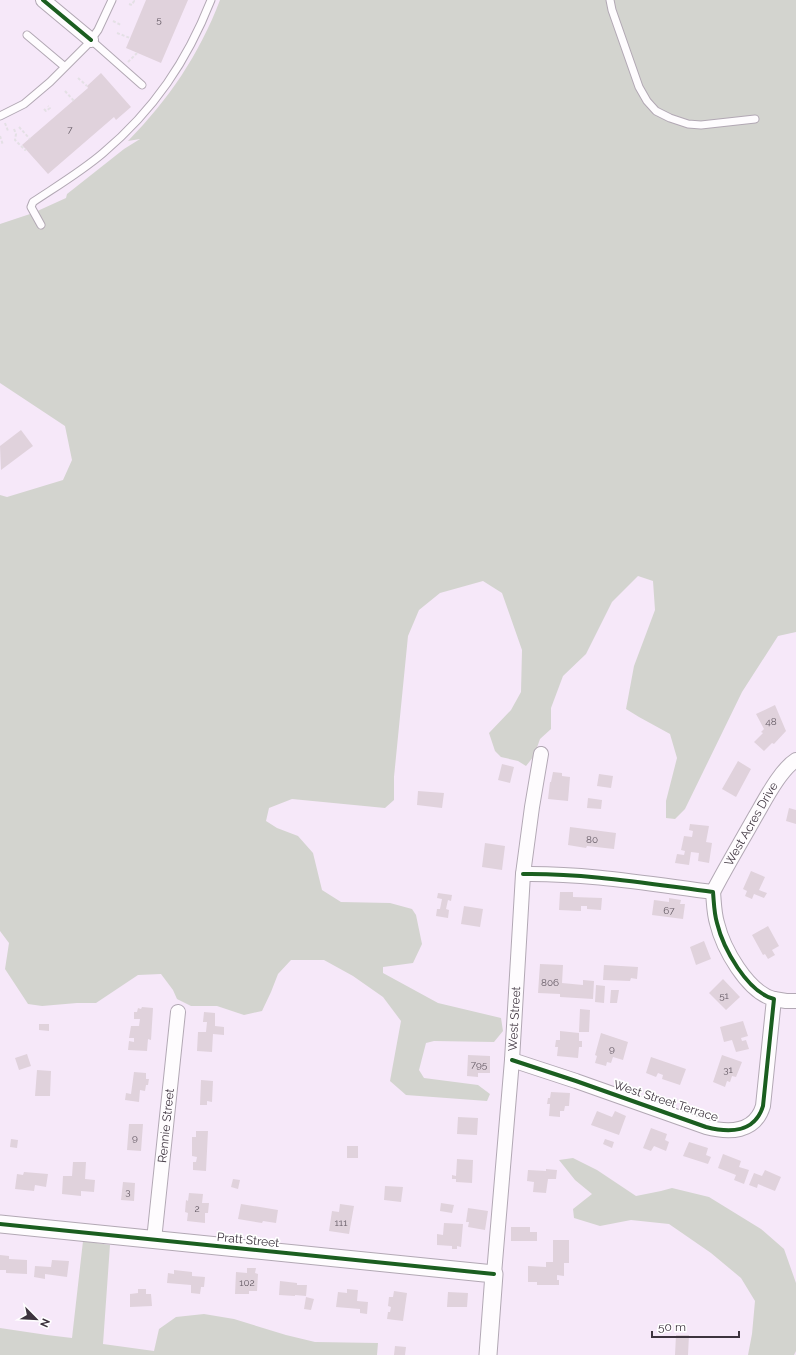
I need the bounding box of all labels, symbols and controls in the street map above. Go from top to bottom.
house number: 5 [156,14,162,25]
house number: 7 [67,124,73,135]
house number: 48 [765,716,777,727]
street label: West Acres Drive [722,779,781,868]
house number: 80 [586,834,598,845]
house number: 67 [663,905,675,916]
house number: 806 [541,977,559,988]
street label: West Street [506,986,523,1052]
house number: 51 [719,990,730,1001]
house number: 9 [609,1043,615,1054]
house number: 795 [471,1059,488,1070]
house number: 31 [723,1064,734,1075]
street label: West Street Terrace [612,1077,720,1125]
street label: Rennie Street [155,1088,177,1164]
house number: 9 [132,1132,138,1143]
house number: 3 [125,1186,131,1197]
house number: 2 [194,1203,200,1214]
house number: 111 [335,1217,348,1228]
street label: Pratt Street [216,1230,280,1250]
house number: 102 [239,1277,255,1288]
north arrow [16,1299,56,1339]
scale bar [652,1313,739,1339]
text: N [37,1316,52,1329]
text: 50 m [658,1320,686,1334]

